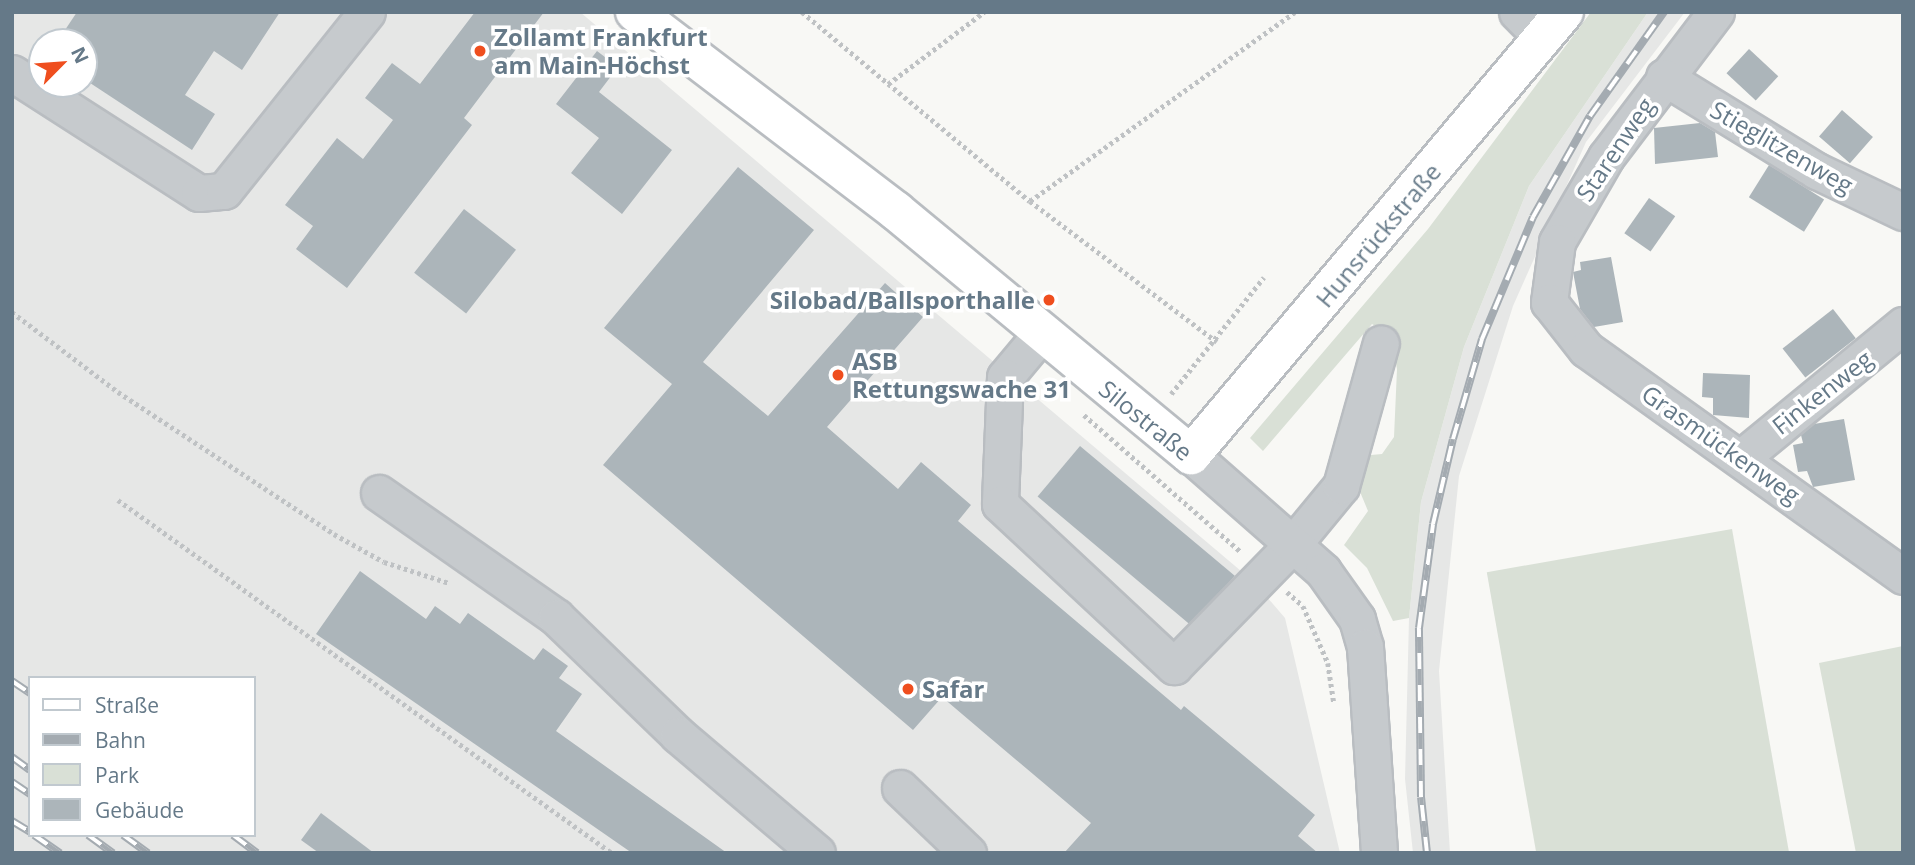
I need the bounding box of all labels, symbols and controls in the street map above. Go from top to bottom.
place label: Zollamt Frankfurt am Main-Höchst [494,23,708,79]
north arrow [28,28,98,98]
text: N [65,42,95,67]
marker: Zollamt Frankfurt am Main-Höchst [472,43,488,59]
street label: Starenweg [1570,92,1660,206]
street label: Stieglitzenweg [1706,95,1858,199]
street label: Hunsrückstraße [1310,157,1446,313]
place label: Silobad/Ballsporthalle [770,286,1035,314]
marker: Silobad/Ballsporthalle [1041,292,1057,308]
street label: Finkenweg [1766,344,1878,440]
place label: ASB Rettungswache 31 [852,347,1071,403]
marker: ASB Rettungswache 31 [830,367,846,383]
street label: Silostraße [1094,374,1198,466]
street label: Grasmückenweg [1636,379,1806,509]
place label: Safar [922,675,984,703]
legend [28,676,256,837]
marker: Safar [900,681,916,697]
text: Straße [95,691,159,719]
text: Bahn [95,726,146,754]
text: Park [95,761,139,789]
text: Gebäude [95,796,184,824]

